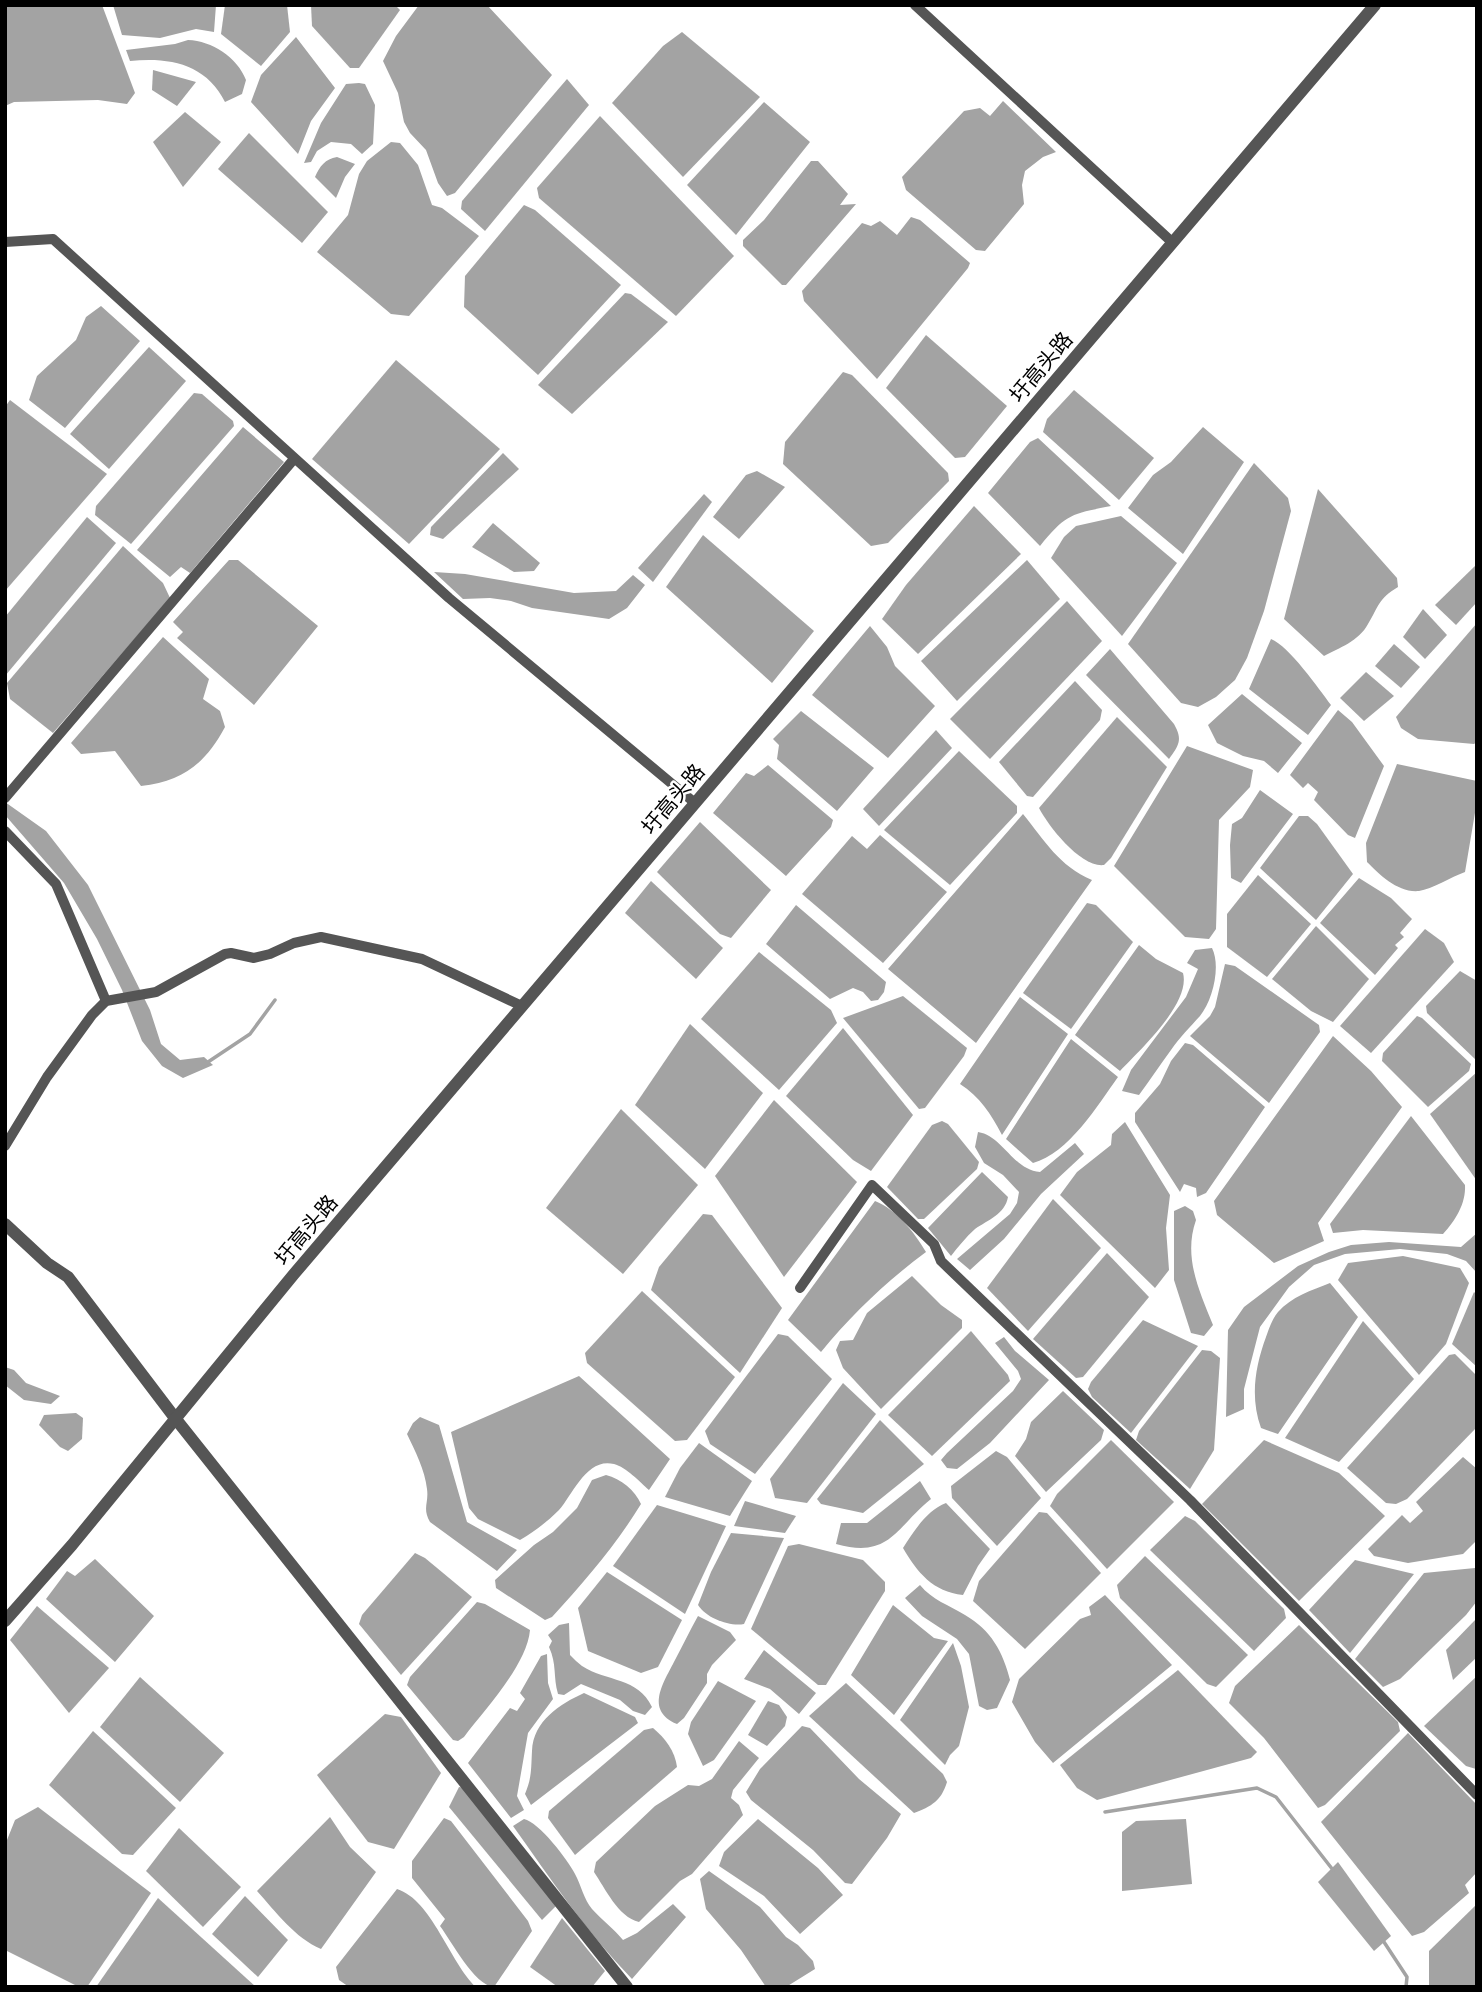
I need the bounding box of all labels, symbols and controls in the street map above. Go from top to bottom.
street label: 圩高头路 [1004,326,1078,408]
street label: 圩高头路 [636,758,710,840]
street label: 圩高头路 [269,1189,343,1271]

